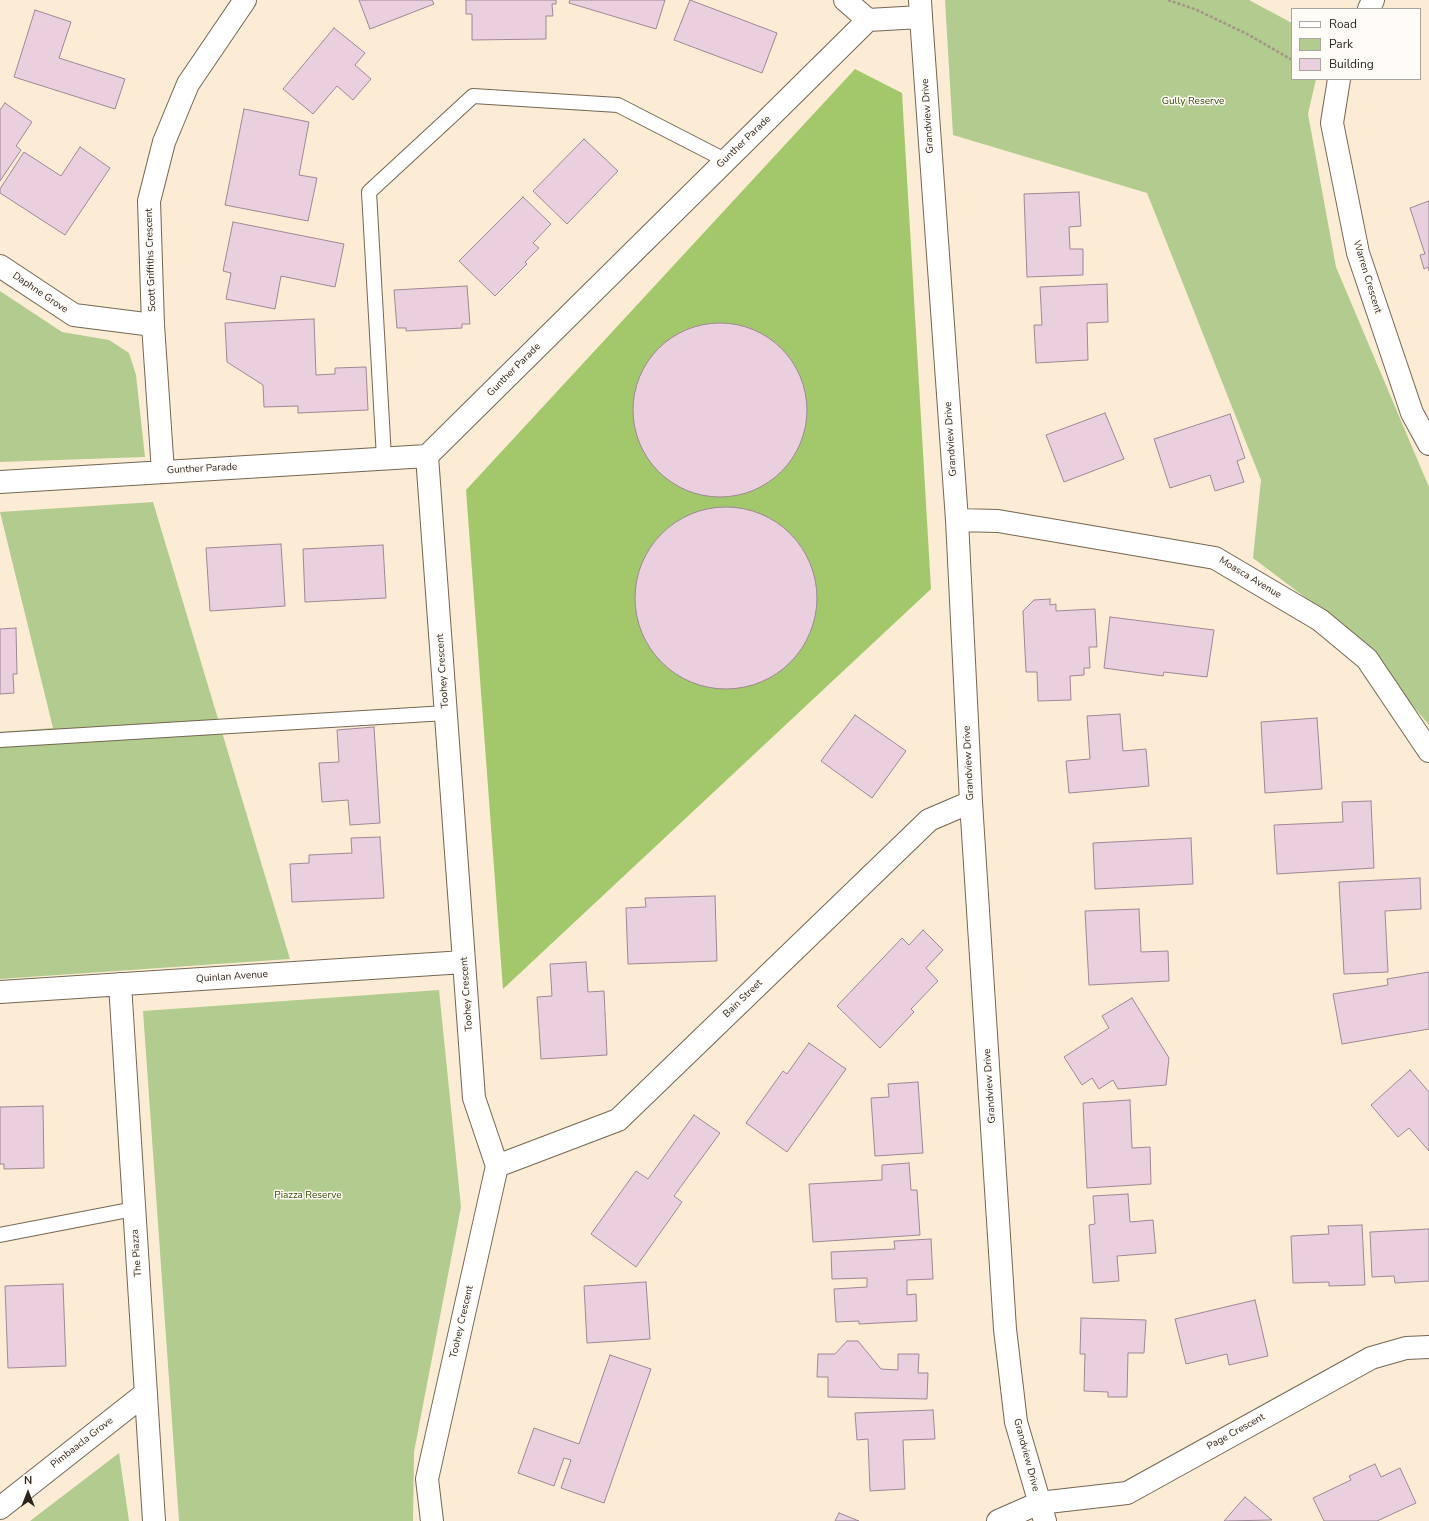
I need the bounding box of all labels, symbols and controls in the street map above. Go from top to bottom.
legend [1291,8,1421,80]
text: Road [1329,16,1357,32]
text: Park [1329,36,1353,52]
text: Building [1329,56,1374,72]
street label: Grandview Drive [919,78,937,154]
park label: Gully Reserve [1162,96,1224,108]
street label: Gunther Parade [714,113,774,171]
street label: Scott Griffiths Crescent [143,208,159,312]
street label: Warren Crescent [1350,239,1384,315]
street label: Daphne Grove [10,270,70,316]
street label: Gunther Parade [485,341,543,399]
street label: Grandview Drive [942,401,960,477]
street label: Gunther Parade [166,461,238,477]
street label: Moasca Avenue [1217,555,1283,601]
street label: Toohey Crescent [434,633,452,709]
street label: Grandview Drive [961,725,977,801]
street label: Toohey Crescent [458,956,476,1032]
street label: Quinlan Avenue [196,969,268,985]
street label: Bain Street [721,977,765,1021]
street label: Grandview Drive [981,1048,999,1124]
park label: Piazza Reserve [274,1190,342,1202]
street label: The Piazza [129,1229,145,1277]
street label: Toohey Crescent [448,1284,476,1360]
street label: Page Crescent [1205,1411,1267,1453]
street label: Pimbaacla Grove [48,1415,116,1471]
street label: Grandview Drive [1010,1417,1042,1493]
north arrow [8,1473,48,1513]
text: N [24,1473,32,1488]

